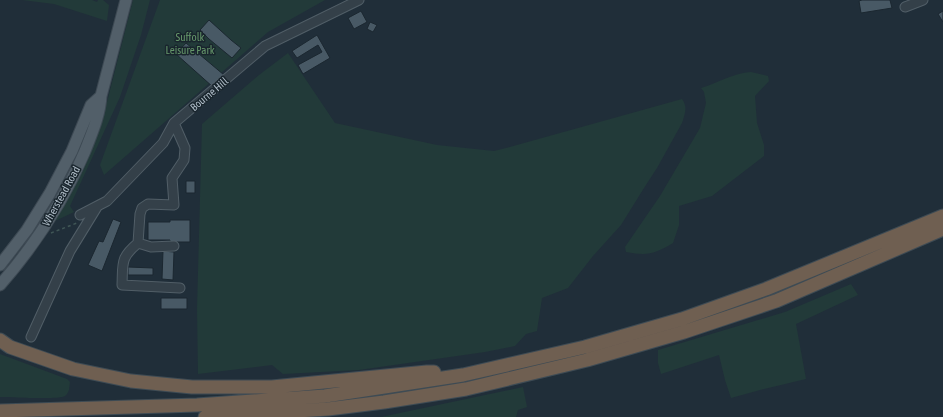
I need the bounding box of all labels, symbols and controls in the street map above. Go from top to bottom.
park label: Suffolk Leisure Park [165,31,215,56]
street label: Bourne Hill [188,75,230,113]
street label: Wherstead Road [40,164,82,228]

